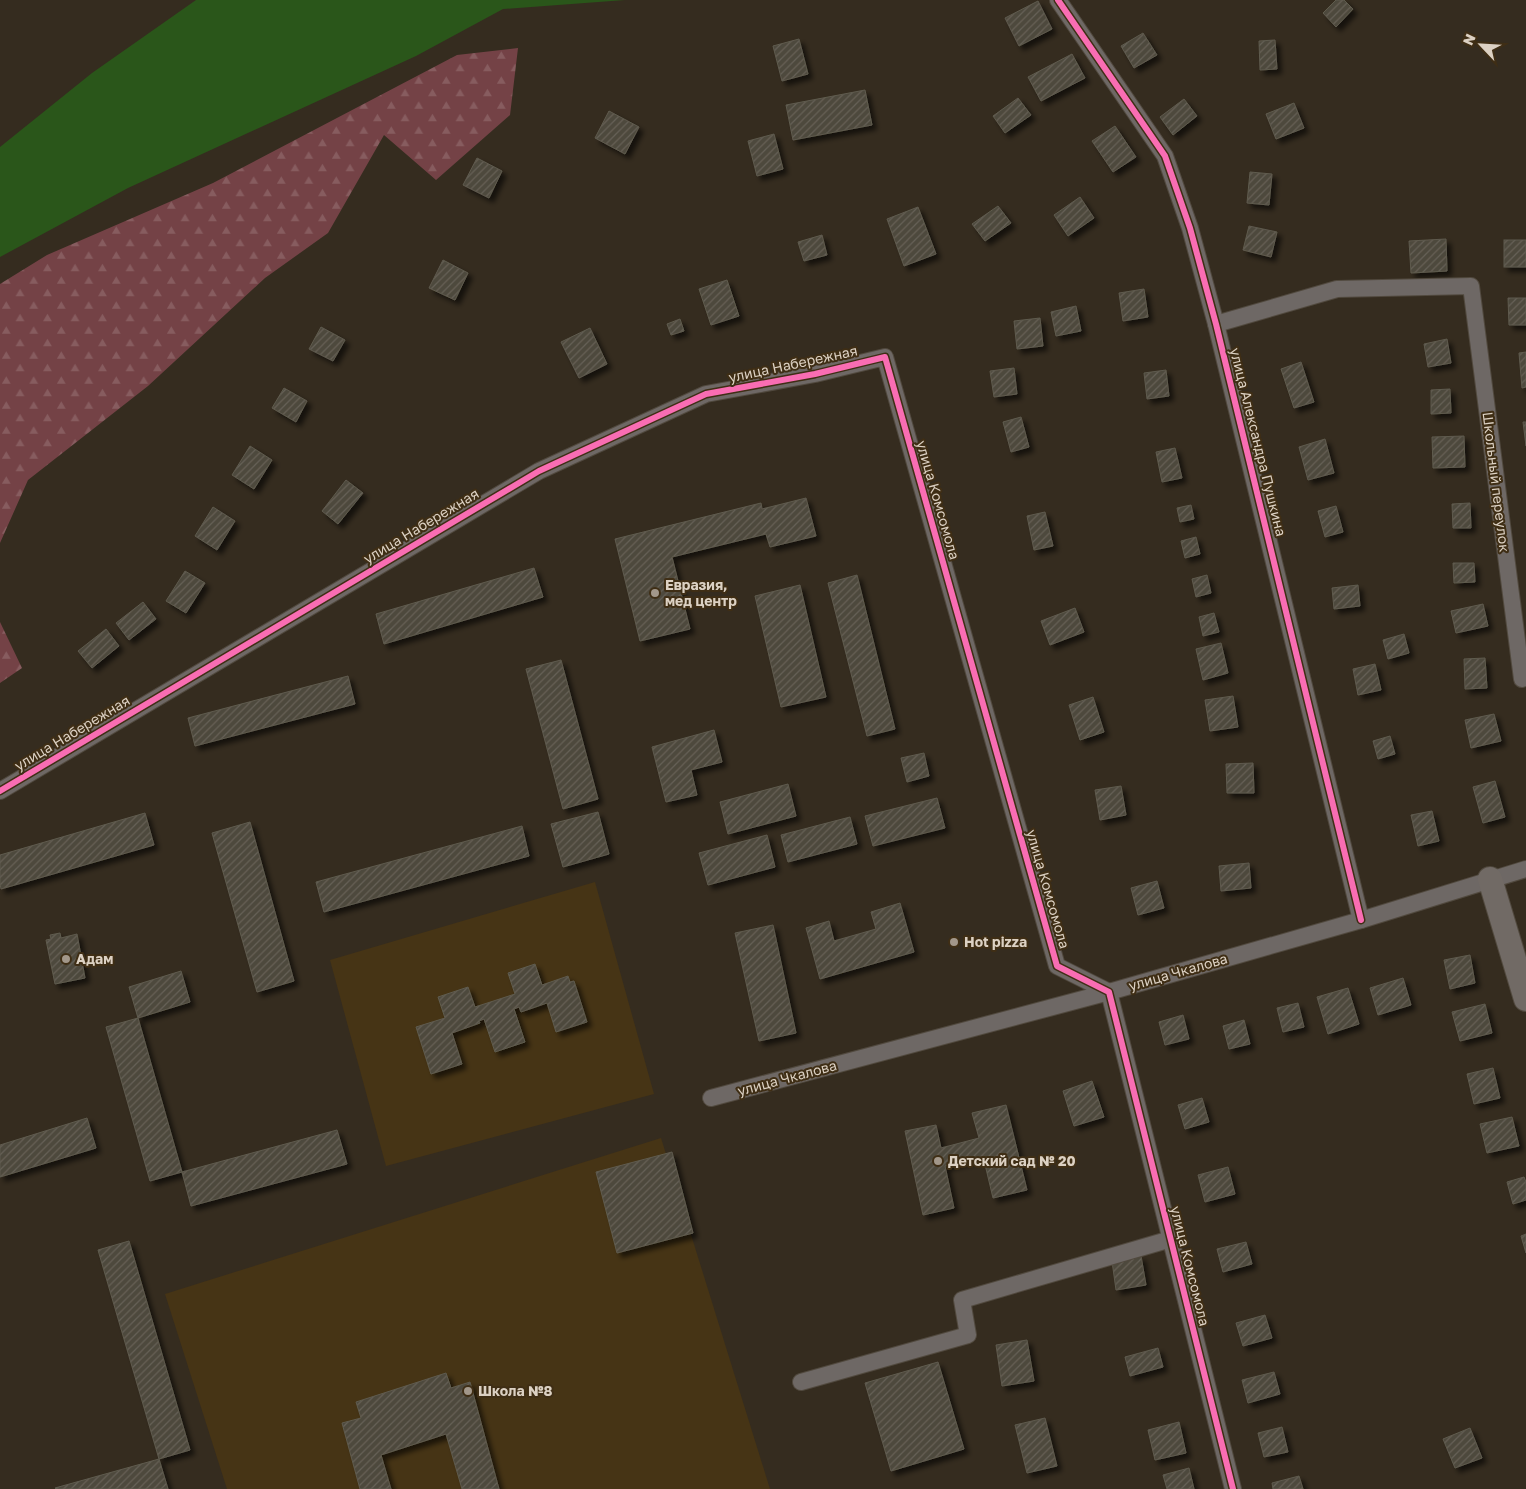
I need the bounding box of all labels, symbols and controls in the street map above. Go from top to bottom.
north arrow [1456,20,1506,70]
text: N [1459,31,1479,48]
street label: улица Набережная [727,342,859,386]
street label: улица Александра Пушкина [1227,346,1290,538]
street label: Школьный переулок [1479,411,1514,553]
street label: улица Комсомола [913,438,964,561]
street label: улица Набережная [360,484,482,567]
place label: Евразия, мед центр [665,576,737,609]
marker: Евразия, мед центр [649,587,661,599]
street label: улица Набережная [11,691,133,774]
street label: улица Комсомола [1023,827,1074,950]
place label: Hot pizza [964,933,1027,950]
marker: Hot pizza [948,936,960,948]
street label: улица Чкалова [1126,949,1229,994]
place label: Адам [76,950,113,967]
marker: Адам [60,953,72,965]
street label: улица Чкалова [735,1056,838,1099]
place label: Детский сад № 20 [948,1152,1076,1169]
marker: Детский сад № 20 [932,1155,944,1167]
street label: улица Комсомола [1167,1204,1214,1328]
place label: Школа №8 [478,1382,553,1399]
marker: Школа №8 [462,1385,474,1397]

